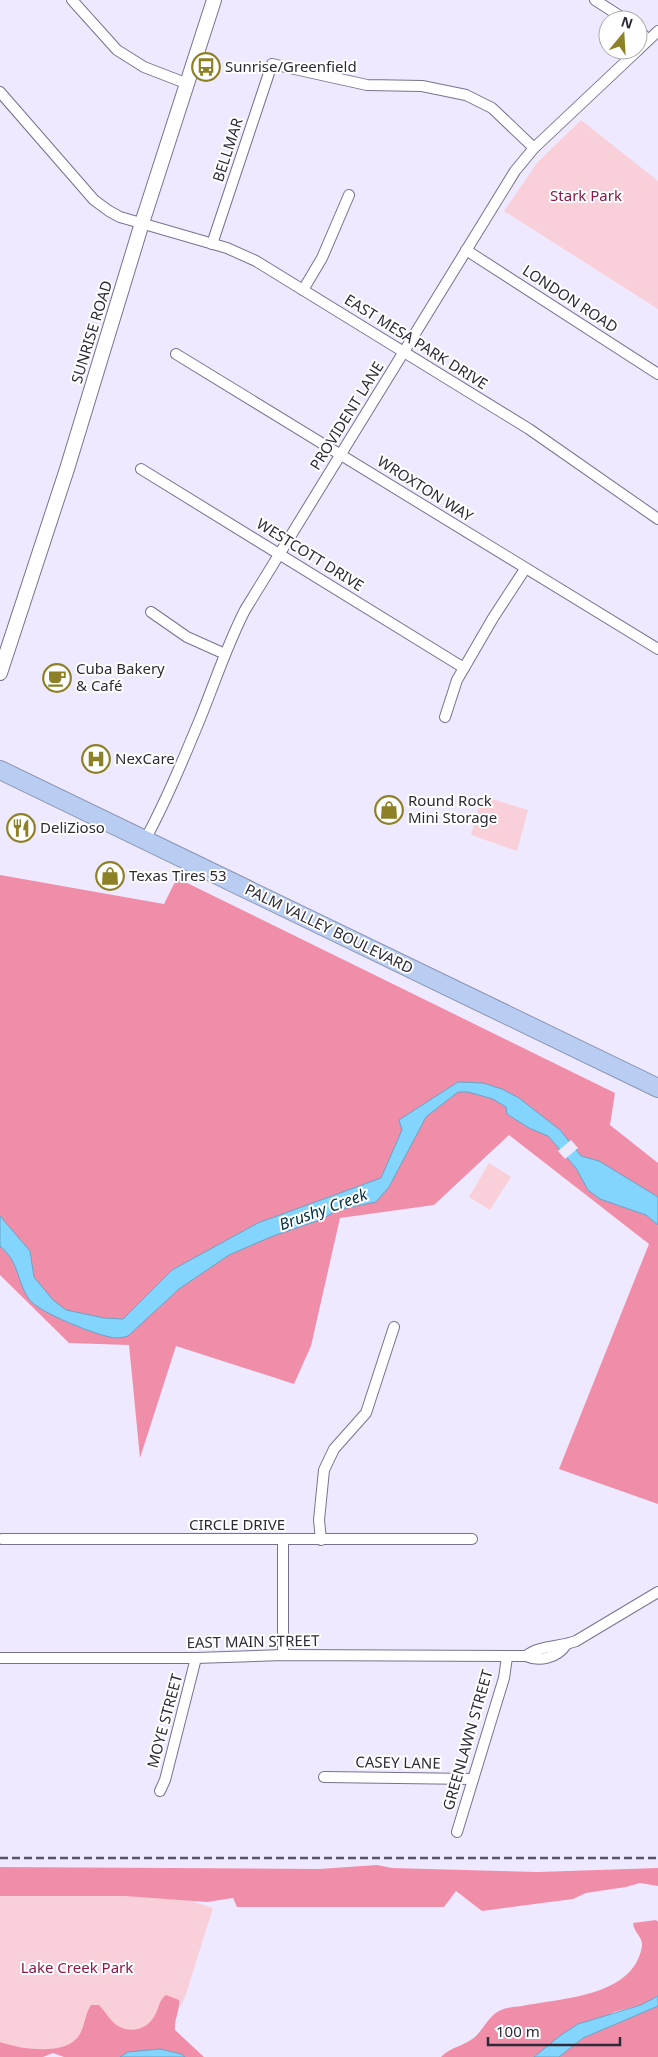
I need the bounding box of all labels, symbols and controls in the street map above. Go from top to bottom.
north arrow [598,10,648,60]
text: N [619,11,636,33]
bus stop icon: Sunrise/Greenfield [191,52,221,82]
place label: Sunrise/Greenfield [225,56,357,76]
street label: BELLMAR [207,114,247,184]
park label: Stark Park [550,185,622,205]
street label: LONDON ROAD [519,260,622,337]
street label: SUNRISE ROAD [66,278,116,386]
street label: EAST MESA PARK DRIVE [341,289,492,393]
street label: PROVIDENT LANE [305,358,388,473]
street label: WROXTON WAY [374,451,478,526]
street label: WESTCOTT DRIVE [253,513,368,595]
place label: Cuba Bakery & Café [76,658,165,695]
cafe icon: Cuba Bakery & Café [42,663,72,693]
hospital icon: NexCare [81,744,111,774]
place label: NexCare [115,748,175,768]
place label: Round Rock Mini Storage [408,790,497,827]
shop icon: Round Rock Mini Storage [374,795,404,825]
restaurant icon: DeliZioso [6,813,36,843]
place label: DeliZioso [40,817,105,837]
shop icon: Texas Tires 53 [95,861,125,891]
place label: Texas Tires 53 [129,865,227,885]
street label: PALM VALLEY BOULEVARD [242,879,417,978]
water label: Brushy Creek [276,1182,371,1235]
street label: CIRCLE DRIVE [189,1514,285,1534]
street label: EAST MAIN STREET [186,1630,320,1652]
street label: GREENLAWN STREET [437,1666,497,1812]
street label: MOYE STREET [142,1671,186,1770]
street label: CASEY LANE [355,1751,441,1773]
park label: Lake Creek Park [21,1957,133,1977]
scale bar [488,2014,620,2046]
text: 100 m [496,2021,540,2041]

